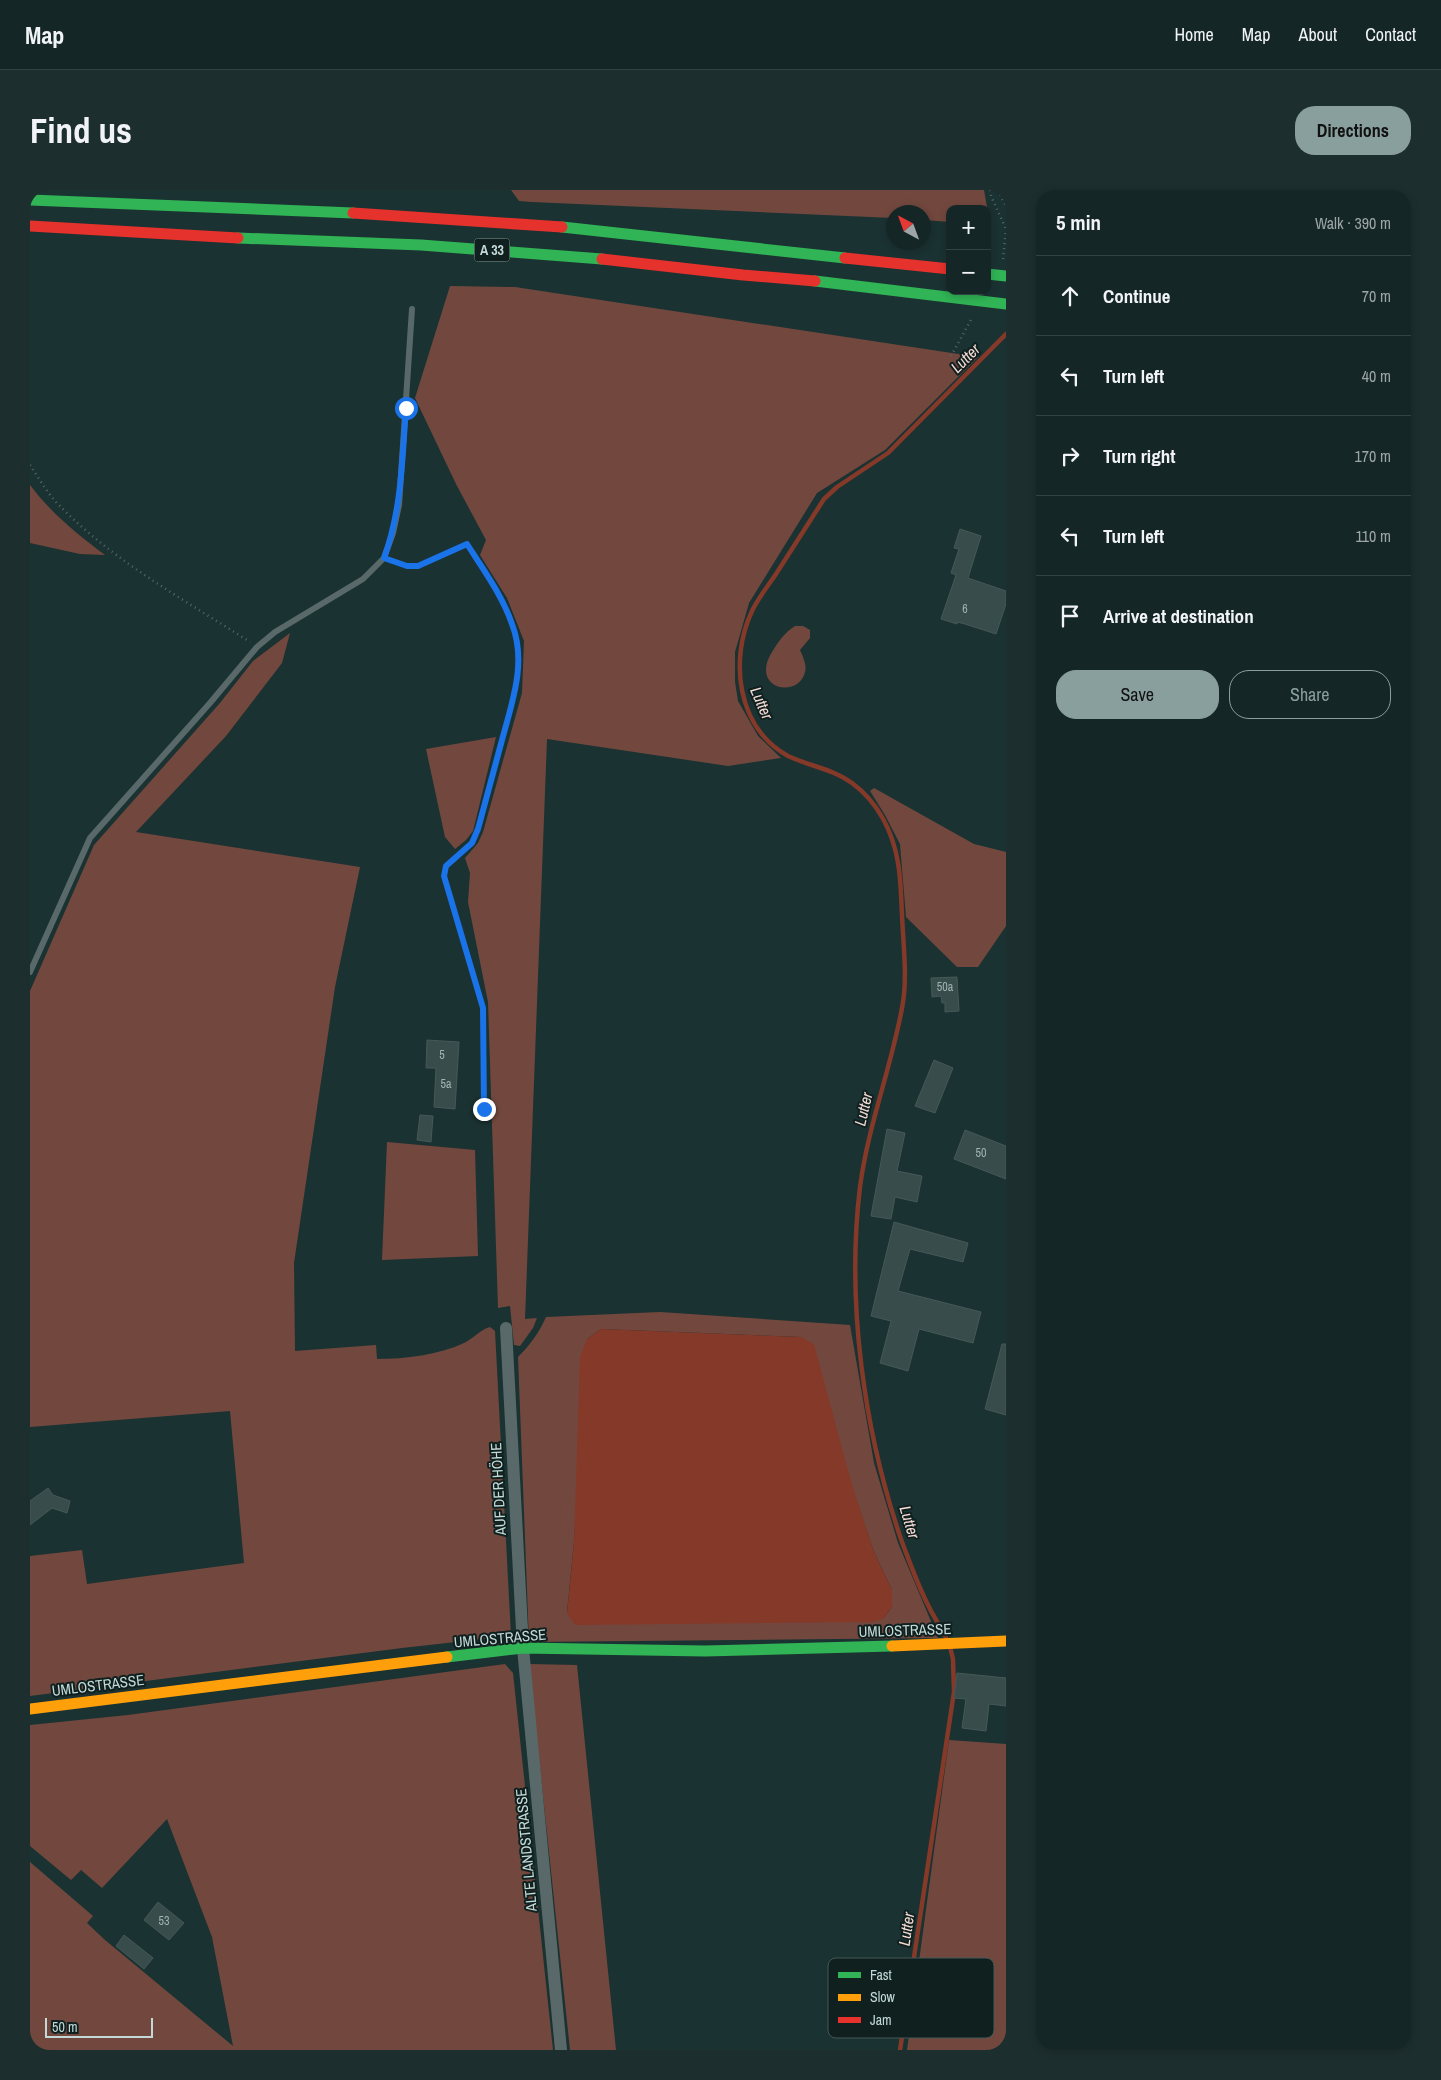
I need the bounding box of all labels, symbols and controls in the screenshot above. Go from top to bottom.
text: Map [25,19,64,51]
text: Home [1174,22,1214,47]
text: Map [1242,22,1271,47]
text: About [1299,22,1337,47]
text: Contact [1365,22,1416,47]
button: Directions [1295,106,1411,155]
text: Find us [30,107,132,154]
north arrow [886,205,931,250]
map controls [946,205,991,295]
button: + [946,205,991,250]
text: 5 min [1056,208,1101,237]
text: Walk · 390 m [1315,212,1391,234]
road number: A 33 [474,238,510,262]
button: − [946,250,991,295]
icon: ahead [1056,282,1084,310]
text: Continue [1103,283,1171,309]
text: 70 m [1362,285,1391,307]
water label: Lutter [945,338,985,378]
icon: left [1056,362,1084,390]
text: Turn left [1103,363,1164,389]
text: 40 m [1362,365,1391,387]
route start [395,397,418,420]
icon: right [1056,442,1084,470]
text: Turn right [1103,443,1175,469]
text: 170 m [1355,445,1391,467]
icon: left [1056,522,1084,550]
text: Turn left [1103,523,1164,549]
text: 110 m [1355,525,1391,547]
house number: 6 [962,601,968,617]
icon: arrive [1056,602,1084,630]
text: Arrive at destination [1103,603,1254,629]
button: Save [1056,670,1219,719]
button: Share [1229,670,1391,719]
water label: Lutter [745,683,779,723]
house number: 50a [937,979,954,995]
house number: 5 [439,1047,445,1063]
house number: 5a [441,1076,452,1092]
water label: Lutter [849,1090,878,1128]
route end [473,1098,496,1121]
house number: 50 [976,1145,986,1161]
street label: AUF DER HÖHE [485,1442,511,1537]
water label: Lutter [895,1503,926,1542]
street label: UMLOSTRASSE [858,1618,952,1642]
street label: UMLOSTRASSE [453,1623,547,1653]
street label: UMLOSTRASSE [51,1669,145,1701]
street label: ALTE LANDSTRASSE [510,1788,542,1913]
water label: Lutter [893,1910,919,1947]
house number: 53 [159,1913,169,1929]
legend [828,1958,994,2038]
text: Fast [870,1966,892,1984]
text: Slow [870,1988,896,2006]
text: Jam [870,2011,892,2029]
scale bar [45,2015,152,2038]
text: 50 m [52,2018,78,2036]

